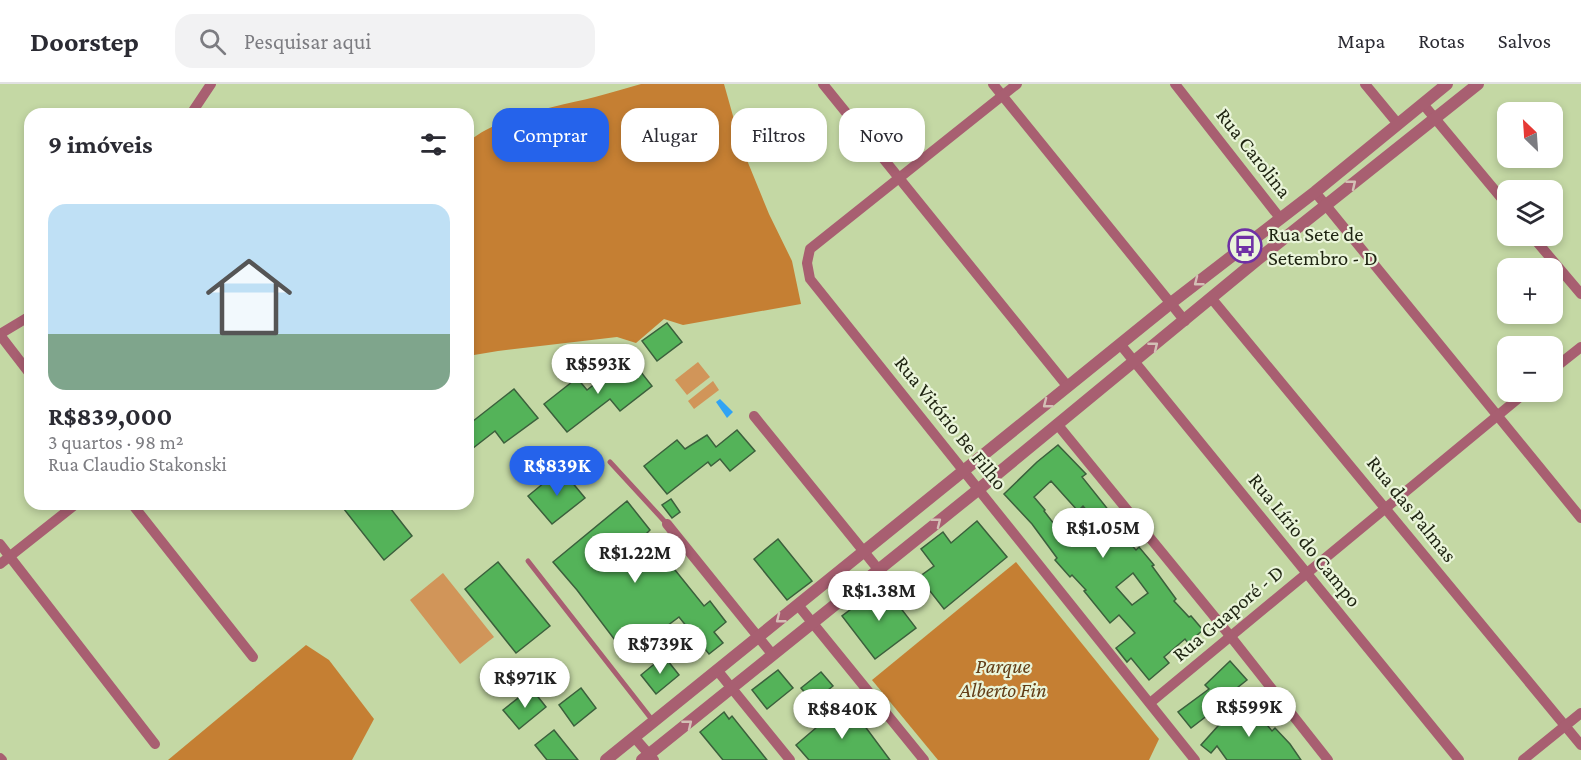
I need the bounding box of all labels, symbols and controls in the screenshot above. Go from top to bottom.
search box [175,14,595,68]
icon: search [196,25,229,58]
text: Doorstep [30,26,139,57]
text: Pesquisar aqui [244,29,371,54]
text: Mapa [1337,29,1385,53]
text: Rotas [1418,29,1465,53]
text: Salvos [1498,29,1551,53]
north arrow [1497,102,1563,168]
map controls [1497,102,1563,402]
street label: Rua Carolina [1211,103,1297,203]
chip: Comprar [492,108,609,162]
chip: Alugar [621,108,719,162]
chip: Filtros [731,108,827,162]
chip: Novo [839,108,925,162]
icon: filters [417,128,450,161]
text: 9 imóveis [48,130,153,159]
button: layers [1497,180,1563,246]
one-way arrow [1345,181,1356,192]
place label: Rua Sete de Setembro - D [1268,222,1378,270]
bus stop icon: Rua Sete de Setembro - D [1227,228,1263,264]
icon: home [195,243,303,351]
button: + [1497,258,1563,324]
one-way arrow [1194,274,1205,285]
button: − [1497,336,1563,402]
one-way arrow [1147,343,1158,354]
pin: R$593K [549,344,647,395]
street label: Rua Vitório Be Filho [890,351,1012,495]
text: R$593K [566,352,630,374]
one-way arrow [1042,397,1053,408]
text: R$839,000 [48,402,172,431]
text: 3 quartos · 98 m² [48,431,184,453]
pin: R$839K [508,446,606,497]
street label: Rua das Palmas [1362,451,1462,567]
text: Rua Claudio Stakonski [48,453,227,475]
text: R$839K [524,454,590,476]
street label: Rua Lírio do Campo [1244,468,1366,612]
pin: R$1.05M [1048,508,1158,559]
text: R$1.05M [1066,516,1140,538]
one-way arrow [931,518,942,529]
pin: R$1.22M [580,533,690,584]
text: R$1.22M [599,541,671,563]
street label: Rua Guaporé - D [1168,560,1288,666]
pin: R$1.38M [824,571,934,622]
text: R$1.38M [842,579,916,601]
one-way arrow [776,611,787,622]
pin: R$739K [611,624,709,675]
text: R$739K [628,632,692,654]
park label: Parque Alberto Fin [958,654,1047,702]
pin: R$971K [476,658,574,709]
text: R$971K [494,666,556,688]
pin: R$599K [1200,687,1298,738]
pin: R$840K [793,689,891,740]
text: R$599K [1216,695,1282,717]
text: R$840K [807,697,877,719]
one-way arrow [681,720,692,731]

